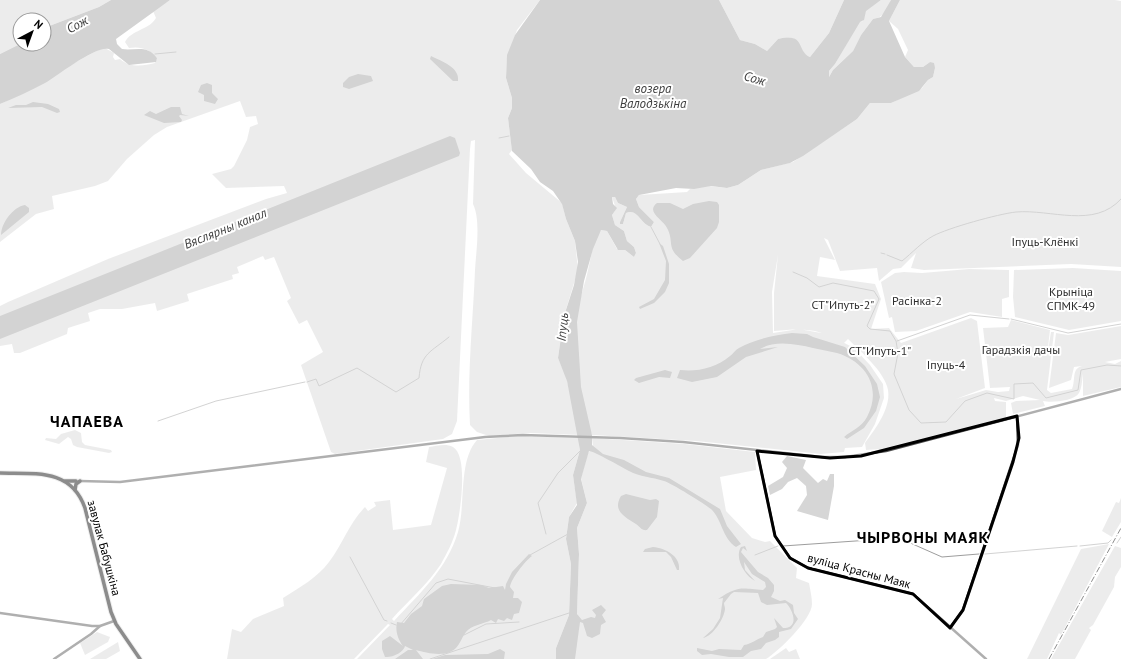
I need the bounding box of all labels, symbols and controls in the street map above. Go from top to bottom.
water label: Сож [64,11,92,37]
north arrow [12,12,52,52]
text: N [31,17,46,32]
water label: Сож [742,67,769,90]
water label: возера Валодзькіна [620,80,687,112]
water label: Вяслярны канал [181,204,270,253]
park label: Іпуць-Клёнкі [1012,234,1078,249]
park label: Крыніца СПМК-49 [1047,284,1095,313]
park label: Расінка-2 [892,293,942,308]
park label: СТ"Ипуть-2" [812,297,874,312]
water label: Іпуць [553,312,572,342]
park label: Гарадзкія дачы [982,342,1060,357]
park label: СТ"Ипуть-1" [849,343,911,358]
park label: Іпуць-4 [927,357,966,372]
district label: ЧАПАЕВА [50,411,124,431]
street label: завулак Бабушкіна [85,498,124,597]
district label: ЧЫРВОНЫ МАЯК [857,527,989,547]
street label: вуліца Красны Маяк [806,550,913,592]

